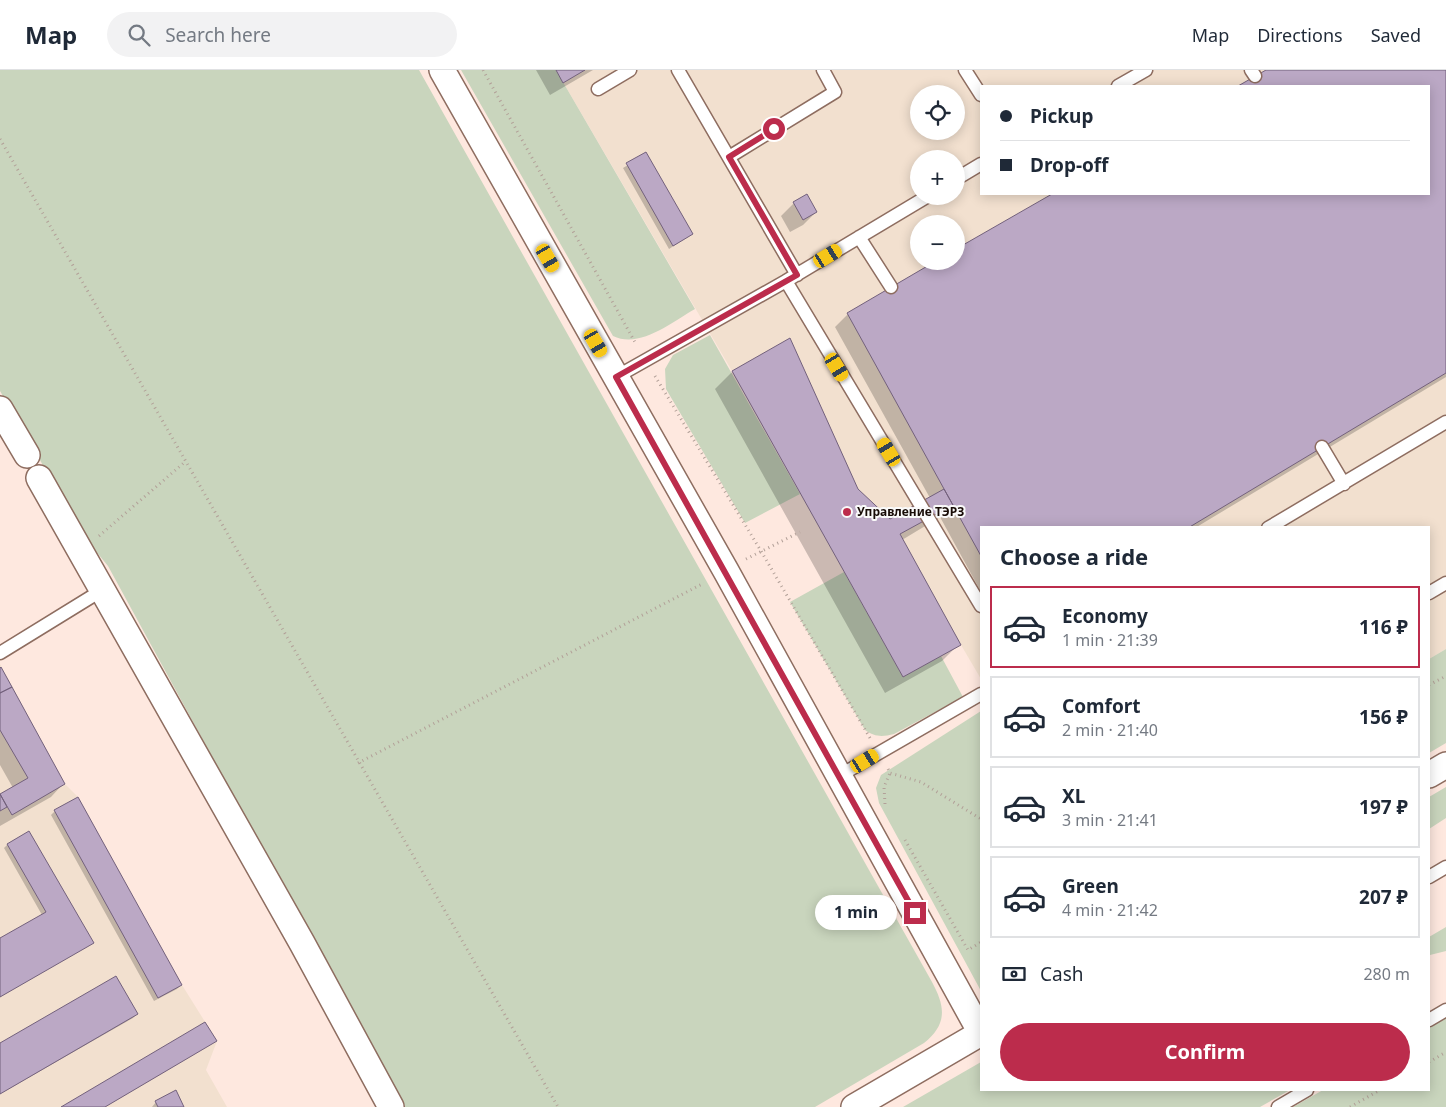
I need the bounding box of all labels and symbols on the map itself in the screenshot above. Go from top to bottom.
route start [763,118,785,140]
car [534,241,561,275]
car [811,242,844,270]
car [582,326,609,360]
car [822,350,851,384]
car [874,435,903,469]
place label: Управление ТЭРЗ [857,503,964,520]
marker: Управление ТЭРЗ [841,506,853,518]
car [848,747,881,775]
callout: 1 min [815,896,898,930]
route end [904,902,926,924]

